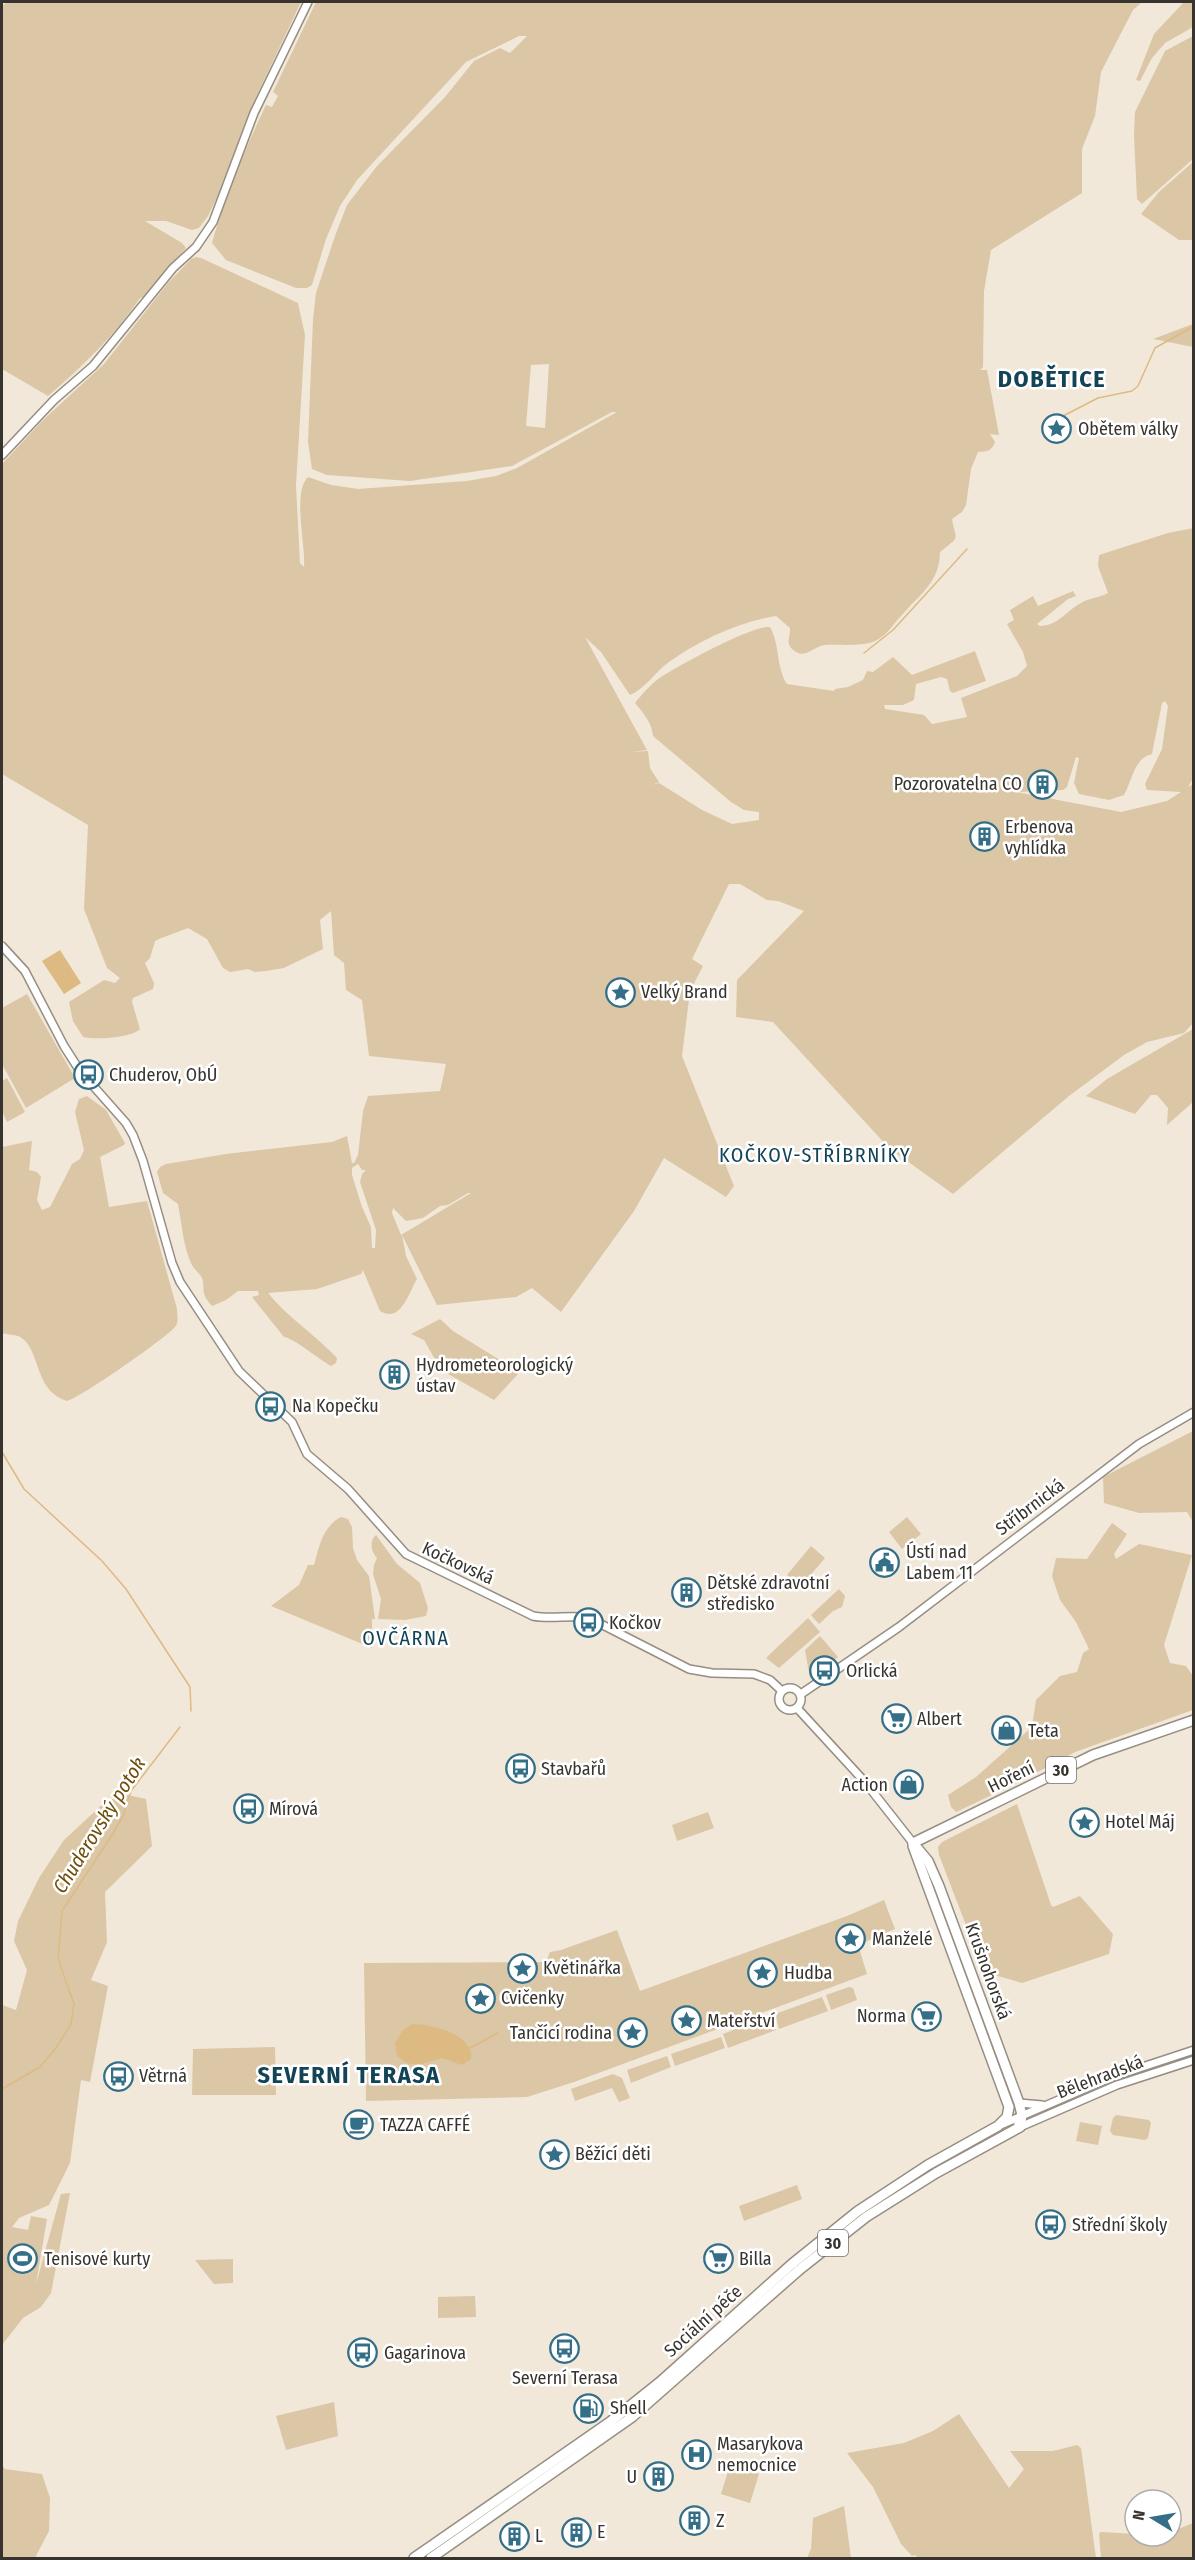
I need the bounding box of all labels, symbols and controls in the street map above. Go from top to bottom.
district label: DOBĚTICE [998,364,1106,393]
place icon: Obětem války [1041,413,1073,445]
place label: Obětem války [1078,418,1178,440]
building icon: Pozorovatelna CO [1027,768,1059,800]
place label: Pozorovatelna CO [894,773,1022,795]
place label: Erbenova vyhlídka [1005,816,1074,859]
building icon: Erbenova vyhlídka [968,821,1000,853]
place icon: Velký Brand [604,976,636,1008]
place label: Velký Brand [641,981,728,1003]
bus stop icon: Chuderov, ObÚ [72,1059,104,1091]
place label: Chuderov, ObÚ [109,1063,217,1086]
district label: KOČKOV-STŘÍBRNÍKY [719,1143,911,1167]
place label: Hydrometeorologický ústav [416,1354,573,1397]
building icon: Hydrometeorologický ústav [379,1359,411,1391]
bus stop icon: Na Kopečku [255,1390,287,1422]
place label: Na Kopečku [292,1395,379,1417]
street label: Stříbrnická [991,1474,1069,1540]
street label: Kočkovská [419,1537,498,1589]
place label: Ústí nad Labem 11 [906,1540,973,1584]
public building icon: Ústí nad Labem 11 [869,1546,901,1578]
place label: Dětské zdravotní středisko [707,1572,830,1615]
building icon: Dětské zdravotní středisko [670,1577,702,1609]
bus stop icon: Kočkov [572,1607,604,1639]
place label: Kočkov [609,1612,661,1634]
district label: OVČÁRNA [362,1626,450,1650]
bus stop icon: Orlická [809,1655,841,1687]
place label: Orlická [846,1660,898,1682]
supermarket icon: Albert [880,1703,912,1735]
place label: Albert [917,1708,962,1730]
shop icon: Teta [991,1715,1023,1747]
place label: Teta [1028,1720,1059,1742]
water label: Chuderovský potok [48,1753,150,1897]
bus stop icon: Stavbařů [504,1753,536,1785]
street label: Hoření [984,1756,1038,1798]
road number: 30 [1046,1757,1076,1783]
place label: Stavbařů [541,1758,606,1780]
shop icon: Action [893,1769,925,1801]
place label: Action [841,1774,888,1796]
bus stop icon: Mírová [232,1793,264,1825]
place label: Mírová [269,1798,318,1820]
place icon: Hotel Máj [1068,1806,1100,1838]
place label: Hotel Máj [1105,1811,1175,1833]
street label: Krušnohorská [960,1920,1016,2023]
place icon: Manželé [835,1923,867,1955]
place label: Manželé [872,1928,933,1950]
place icon: Květinářka [506,1952,538,1984]
place label: Květinářka [543,1957,621,1979]
place icon: Hudba [747,1957,779,1989]
place label: Hudba [784,1962,832,1984]
place icon: Cvičenky [464,1982,496,2014]
place label: Cvičenky [501,1987,564,2009]
supermarket icon: Norma [911,2000,943,2032]
place icon: Mateřství [670,2005,702,2037]
place label: Norma [857,2005,906,2027]
place label: Mateřství [707,2010,776,2032]
place icon: Tančící rodina [617,2017,649,2049]
place label: Tančící rodina [510,2022,612,2044]
street label: Bělehradská [1054,2050,1146,2104]
bus stop icon: Větrná [102,2060,134,2092]
district label: SEVERNÍ TERASA [257,2060,441,2089]
place label: Větrná [139,2065,187,2087]
cafe icon: TAZZA CAFFÉ [343,2109,375,2141]
place label: TAZZA CAFFÉ [380,2113,470,2136]
place icon: Běžící děti [538,2138,570,2170]
place label: Běžící děti [575,2143,651,2165]
bus stop icon: Střední školy [1035,2209,1067,2241]
place label: Střední školy [1072,2214,1167,2236]
road number: 30 [818,2230,848,2256]
sports icon: Tenisové kurty [7,2243,39,2275]
supermarket icon: Billa [702,2243,734,2275]
place label: Tenisové kurty [44,2248,150,2270]
place label: Billa [739,2248,772,2270]
street label: Sociální péče [660,2280,746,2362]
bus stop icon: Severní Terasa [549,2333,581,2365]
bus stop icon: Gagarinova [347,2337,379,2369]
place label: Gagarinova [384,2342,466,2364]
place label: Severní Terasa [512,2367,618,2389]
fuel station icon: Shell [573,2392,605,2424]
place label: Shell [610,2397,647,2419]
place label: Masarykova nemocnice [717,2433,804,2476]
hospital icon: Masarykova nemocnice [680,2438,712,2470]
building icon: U [642,2461,674,2493]
place label: U [626,2466,637,2488]
north arrow [1123,2488,1183,2548]
building icon: Z [679,2505,711,2537]
text: N [1129,2509,1149,2522]
place label: Z [716,2510,725,2532]
building icon: E [560,2516,592,2548]
building icon: L [498,2520,530,2552]
place label: E [597,2521,605,2543]
place label: L [535,2525,543,2547]

